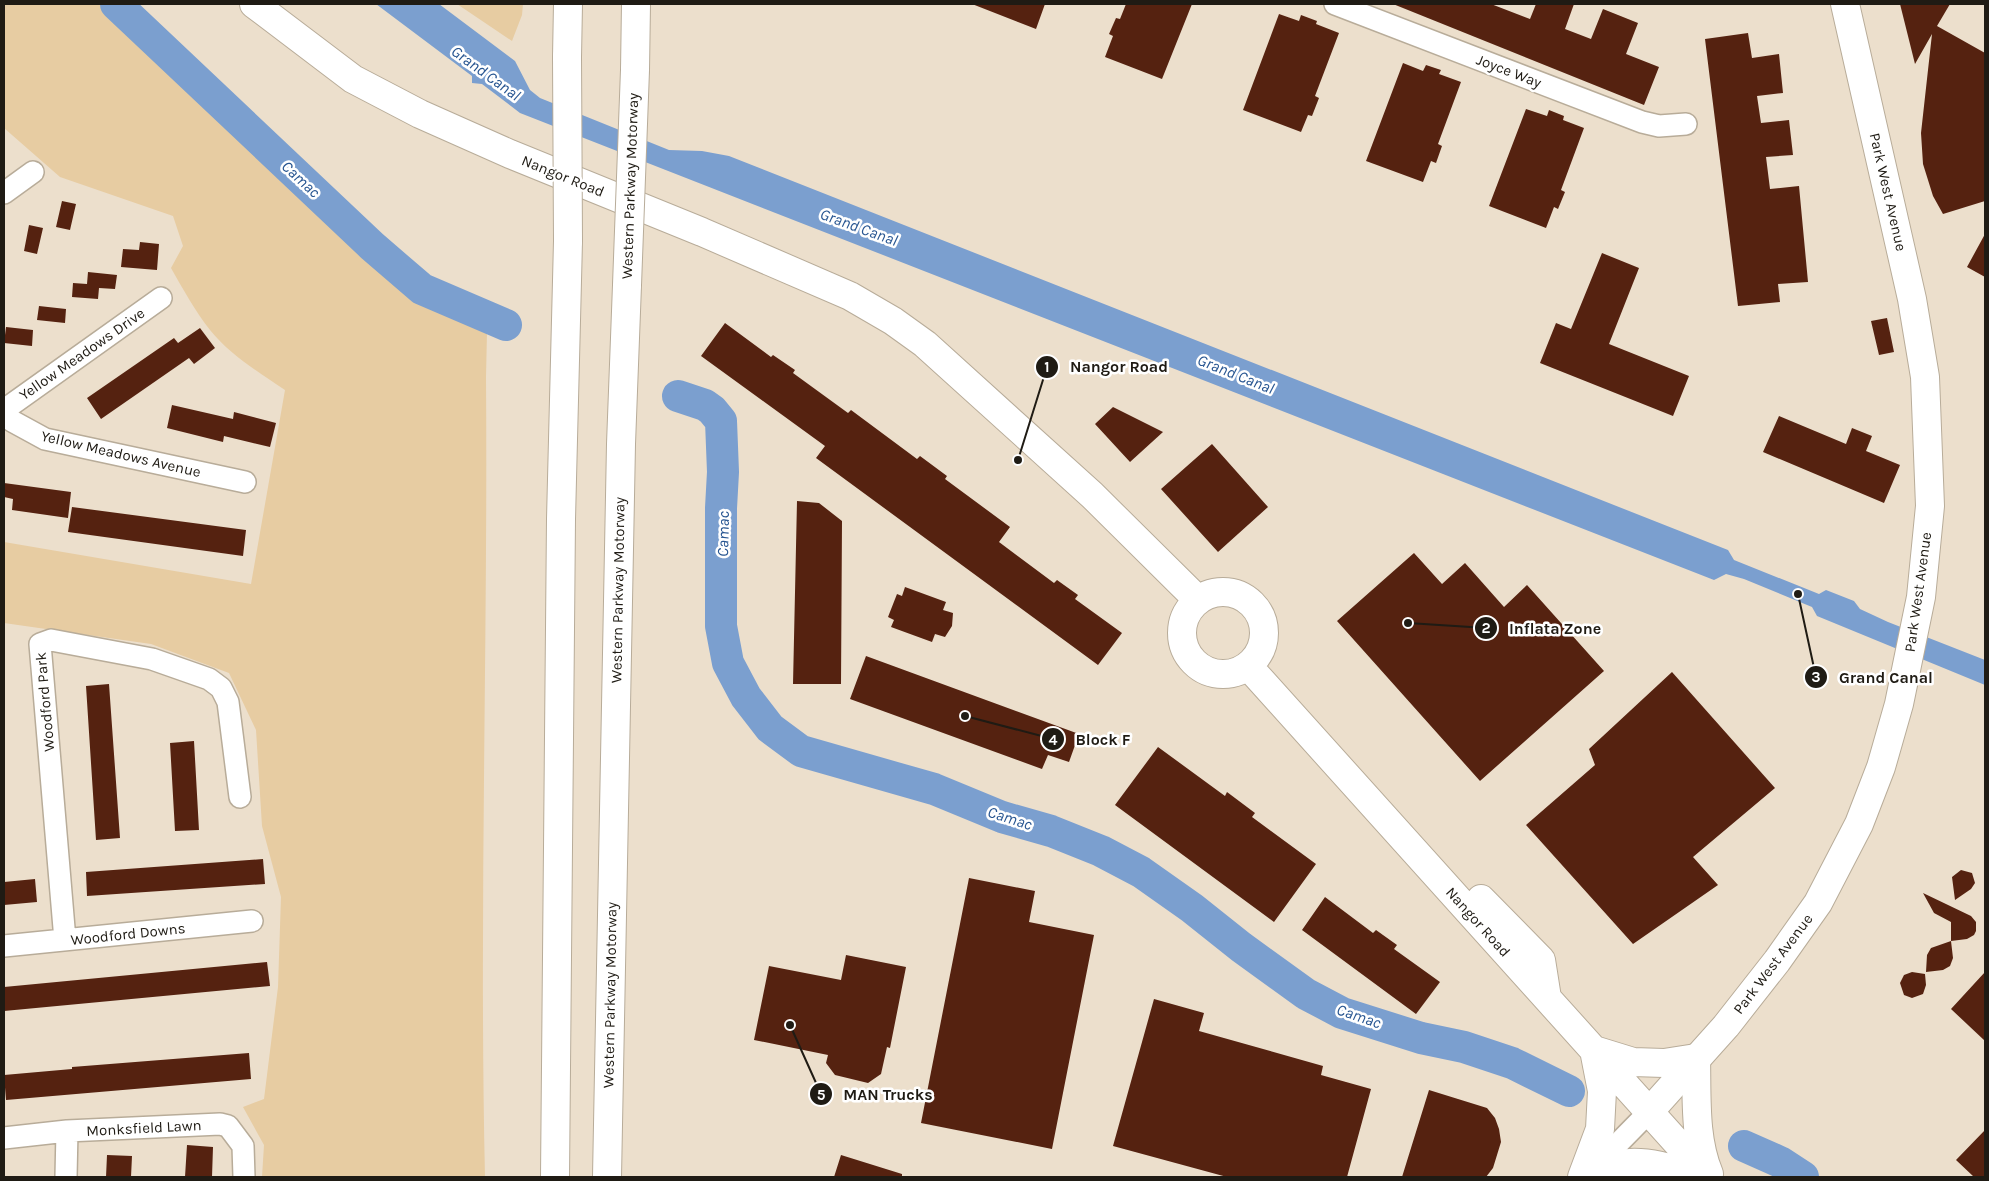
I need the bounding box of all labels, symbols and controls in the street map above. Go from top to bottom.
water label: Grand Canal [448,41,524,105]
street label: Joyce Way [1474,50,1544,92]
street label: Western Parkway Motorway [618,93,642,279]
street label: Park West Avenue [1866,131,1910,253]
street label: Nangor Road [519,151,607,201]
water label: Camac [278,156,325,202]
water label: Grand Canal [818,204,900,250]
street label: Yellow Meadows Drive [16,304,148,404]
water label: Grand Canal [1195,350,1277,398]
callout: Nangor Road [1035,351,1178,382]
text: Nangor Road [1070,357,1168,376]
text: 1 [1044,358,1050,376]
street label: Yellow Meadows Avenue [39,427,203,481]
street label: Western Parkway Motorway [607,497,629,683]
water label: Camac [713,510,733,557]
street label: Park West Avenue [1901,531,1935,653]
callout: Inflata Zone [1473,613,1611,644]
text: 2 [1481,619,1491,637]
text: Inflata Zone [1509,619,1601,638]
street label: Woodford Park [32,651,58,753]
callout: Grand Canal [1804,662,1943,693]
text: 3 [1811,668,1821,686]
text: Grand Canal [1839,668,1933,687]
callout: Block F [1040,724,1140,755]
text: Block F [1075,730,1131,749]
text: 4 [1049,731,1058,749]
water label: Camac [985,802,1035,834]
street label: Nangor Road [1442,883,1514,961]
street label: Western Parkway Motorway [599,902,621,1088]
street label: Park West Avenue [1729,910,1817,1018]
street label: Woodford Downs [70,919,186,949]
water label: Camac [1334,1000,1384,1033]
callout: MAN Trucks [808,1079,943,1110]
text: MAN Trucks [843,1085,933,1104]
text: 5 [817,1086,826,1104]
street label: Monksfield Lawn [86,1116,202,1140]

